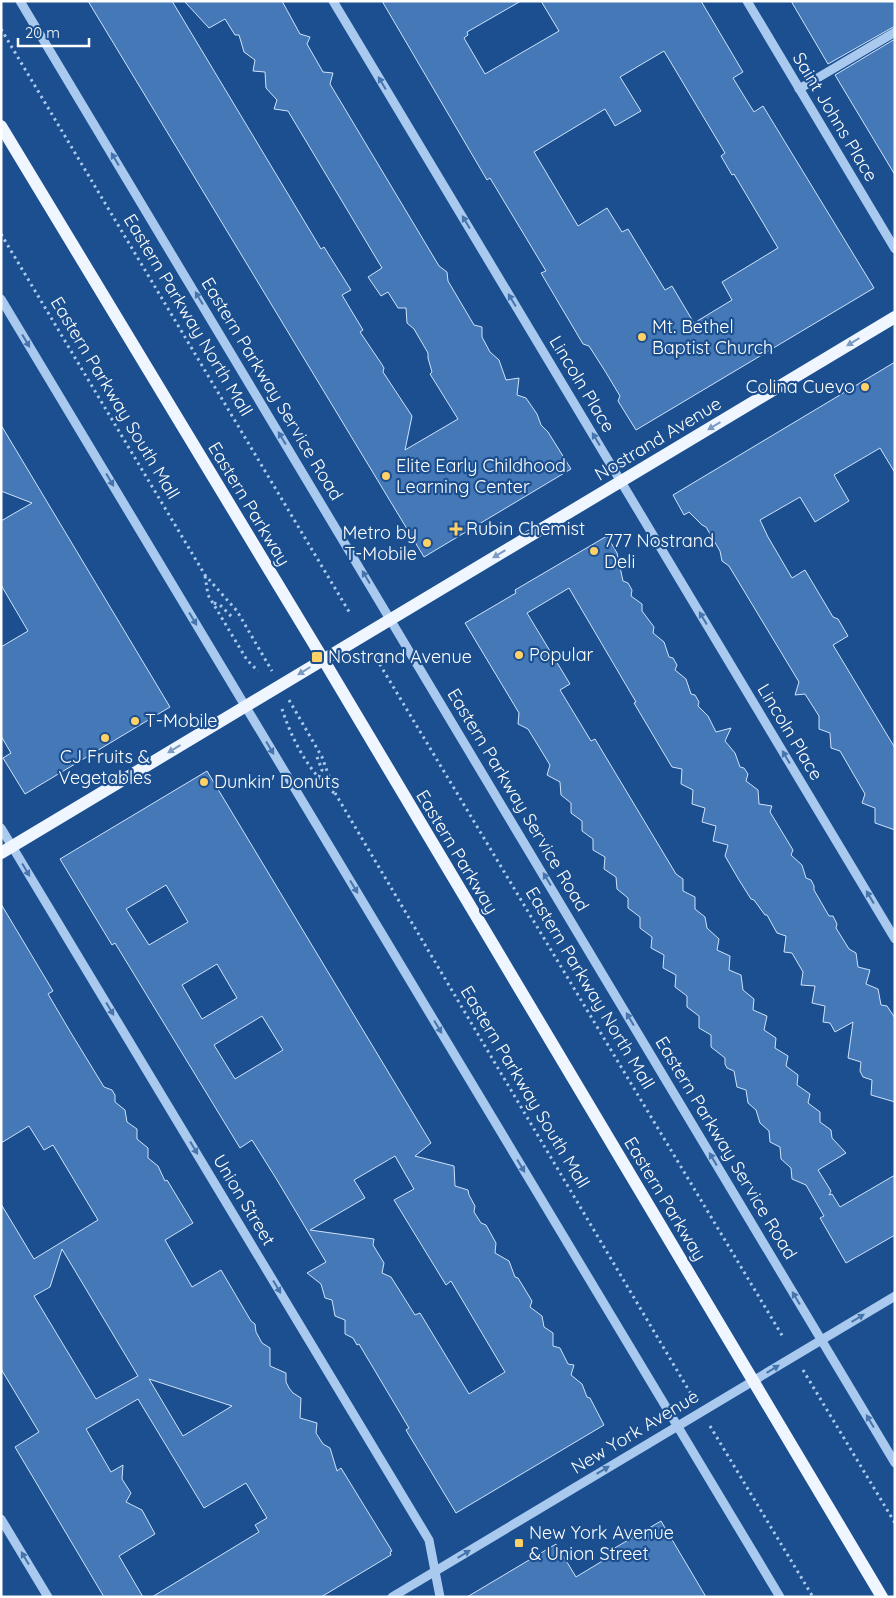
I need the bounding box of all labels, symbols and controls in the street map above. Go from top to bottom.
scale bar [18,15,89,47]
text: 20 m [25,23,60,42]
street label: Saint Johns Place [788,48,883,186]
one-way arrow [378,76,387,89]
one-way arrow [111,153,120,166]
street label: Eastern Parkway North Mall [119,209,258,420]
one-way arrow [461,216,470,229]
street label: Eastern Parkway Service Road [197,274,347,504]
street label: Eastern Parkway South Mall [46,292,185,503]
one-way arrow [194,292,203,305]
one-way arrow [508,293,517,306]
place label: Mt. Bethel Baptist Church [652,315,773,359]
street label: Lincoln Place [545,331,620,436]
marker: Mt. Bethel Baptist Church [636,331,648,343]
one-way arrow [22,334,31,347]
one-way arrow [846,338,859,347]
place label: Colina Cuevo [746,375,855,398]
marker: Colina Cuevo [859,381,871,393]
street label: Nostrand Avenue [590,392,725,485]
one-way arrow [707,421,720,430]
one-way arrow [278,431,287,444]
one-way arrow [591,433,600,446]
street label: Eastern Parkway [203,438,295,570]
place label: Elite Early Childhood Learning Center [396,454,566,498]
marker: Elite Early Childhood Learning Center [380,470,392,482]
one-way arrow [105,473,114,486]
place label: Rubin Chemist [466,517,585,540]
place label: Metro by T-Mobile [342,521,417,565]
marker: Rubin Chemist [450,523,462,535]
place label: 777 Nostrand Deli [604,529,714,573]
marker: Metro by T-Mobile [421,537,433,549]
marker: 777 Nostrand Deli [588,545,600,557]
one-way arrow [493,550,506,559]
one-way arrow [362,571,371,584]
one-way arrow [698,611,707,624]
one-way arrow [189,613,198,626]
place label: Popular [529,643,594,666]
place label: Nostrand Avenue [328,645,472,668]
marker: Popular [513,649,525,661]
marker: Nostrand Avenue [310,650,324,664]
one-way arrow [298,666,311,675]
street label: Lincoln Place [753,679,828,784]
street label: Eastern Parkway Service Road [443,685,593,915]
place label: T-Mobile [145,709,218,732]
marker: T-Mobile [129,715,141,727]
marker: CJ Fruits & Vegetables [99,732,111,744]
one-way arrow [266,741,275,754]
place label: CJ Fruits & Vegetables [58,745,152,789]
one-way arrow [167,745,180,754]
one-way arrow [782,751,791,764]
place label: Dunkin' Donuts [214,770,339,793]
marker: Dunkin' Donuts [198,776,210,788]
street label: Eastern Parkway [411,786,503,918]
one-way arrow [22,863,31,876]
one-way arrow [542,873,551,886]
one-way arrow [350,881,359,894]
street label: Eastern Parkway North Mall [521,882,660,1093]
one-way arrow [865,890,874,903]
street label: Eastern Parkway South Mall [456,981,595,1192]
one-way arrow [106,1002,115,1015]
one-way arrow [625,1013,634,1026]
one-way arrow [433,1020,442,1033]
street label: Eastern Parkway Service Road [651,1033,801,1263]
street label: Eastern Parkway [619,1133,711,1265]
one-way arrow [189,1142,198,1155]
street label: Union Street [208,1150,281,1250]
one-way arrow [709,1152,718,1165]
one-way arrow [517,1160,526,1173]
one-way arrow [273,1281,282,1294]
one-way arrow [792,1292,801,1305]
one-way arrow [852,1313,865,1322]
one-way arrow [766,1364,779,1373]
street label: New York Avenue [567,1384,703,1479]
one-way arrow [865,1414,874,1427]
one-way arrow [597,1466,610,1475]
place label: New York Avenue & Union Street [529,1521,674,1565]
marker: New York Avenue & Union Street [513,1537,525,1549]
one-way arrow [457,1549,470,1558]
one-way arrow [20,1551,29,1564]

